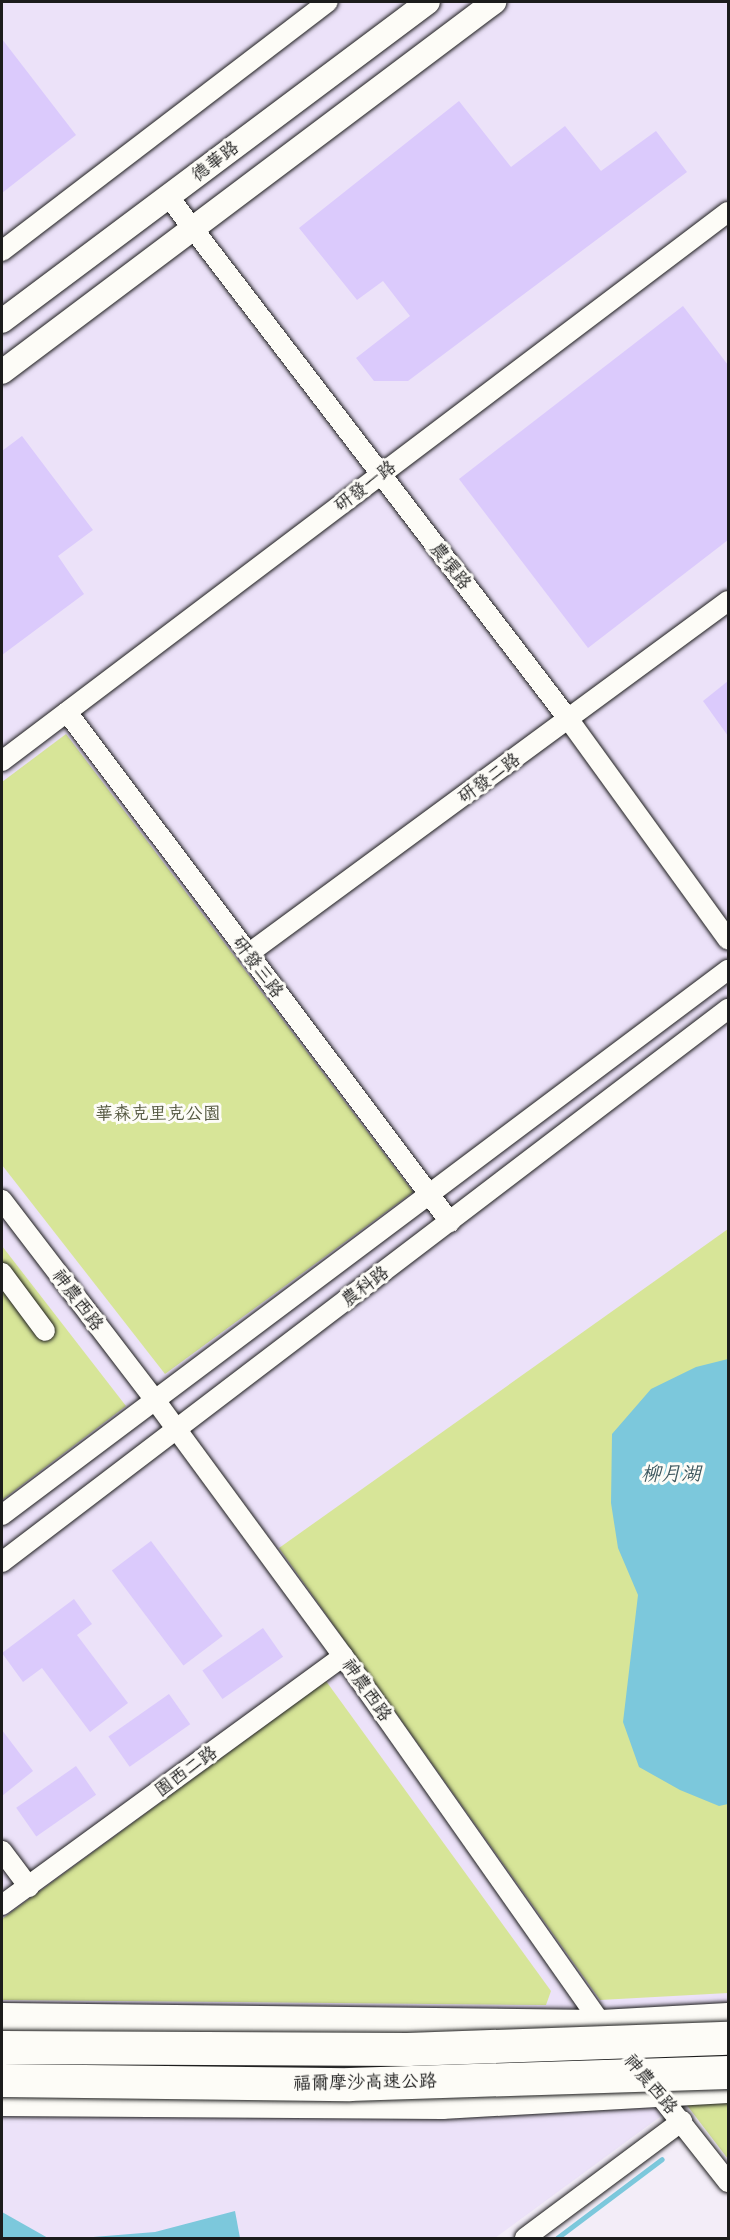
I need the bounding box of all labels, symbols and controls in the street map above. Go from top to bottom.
street label: 德華路 [187,136,243,186]
street label: 研發一路 [330,456,400,516]
street label: 農環路 [426,538,476,594]
street label: 研發二路 [454,748,524,808]
street label: 研發三路 [228,932,288,1002]
park label: 華森克里克公園 [95,1102,221,1124]
street label: 農科路 [337,1261,393,1311]
street label: 神農西路 [48,1265,108,1335]
water label: 柳月湖 [641,1461,701,1485]
street label: 神農西路 [338,1654,396,1726]
street label: 園西二路 [151,1741,221,1801]
street label: 神農西路 [620,2049,682,2119]
street label: 福爾摩沙高速公路 [293,2070,437,2094]

